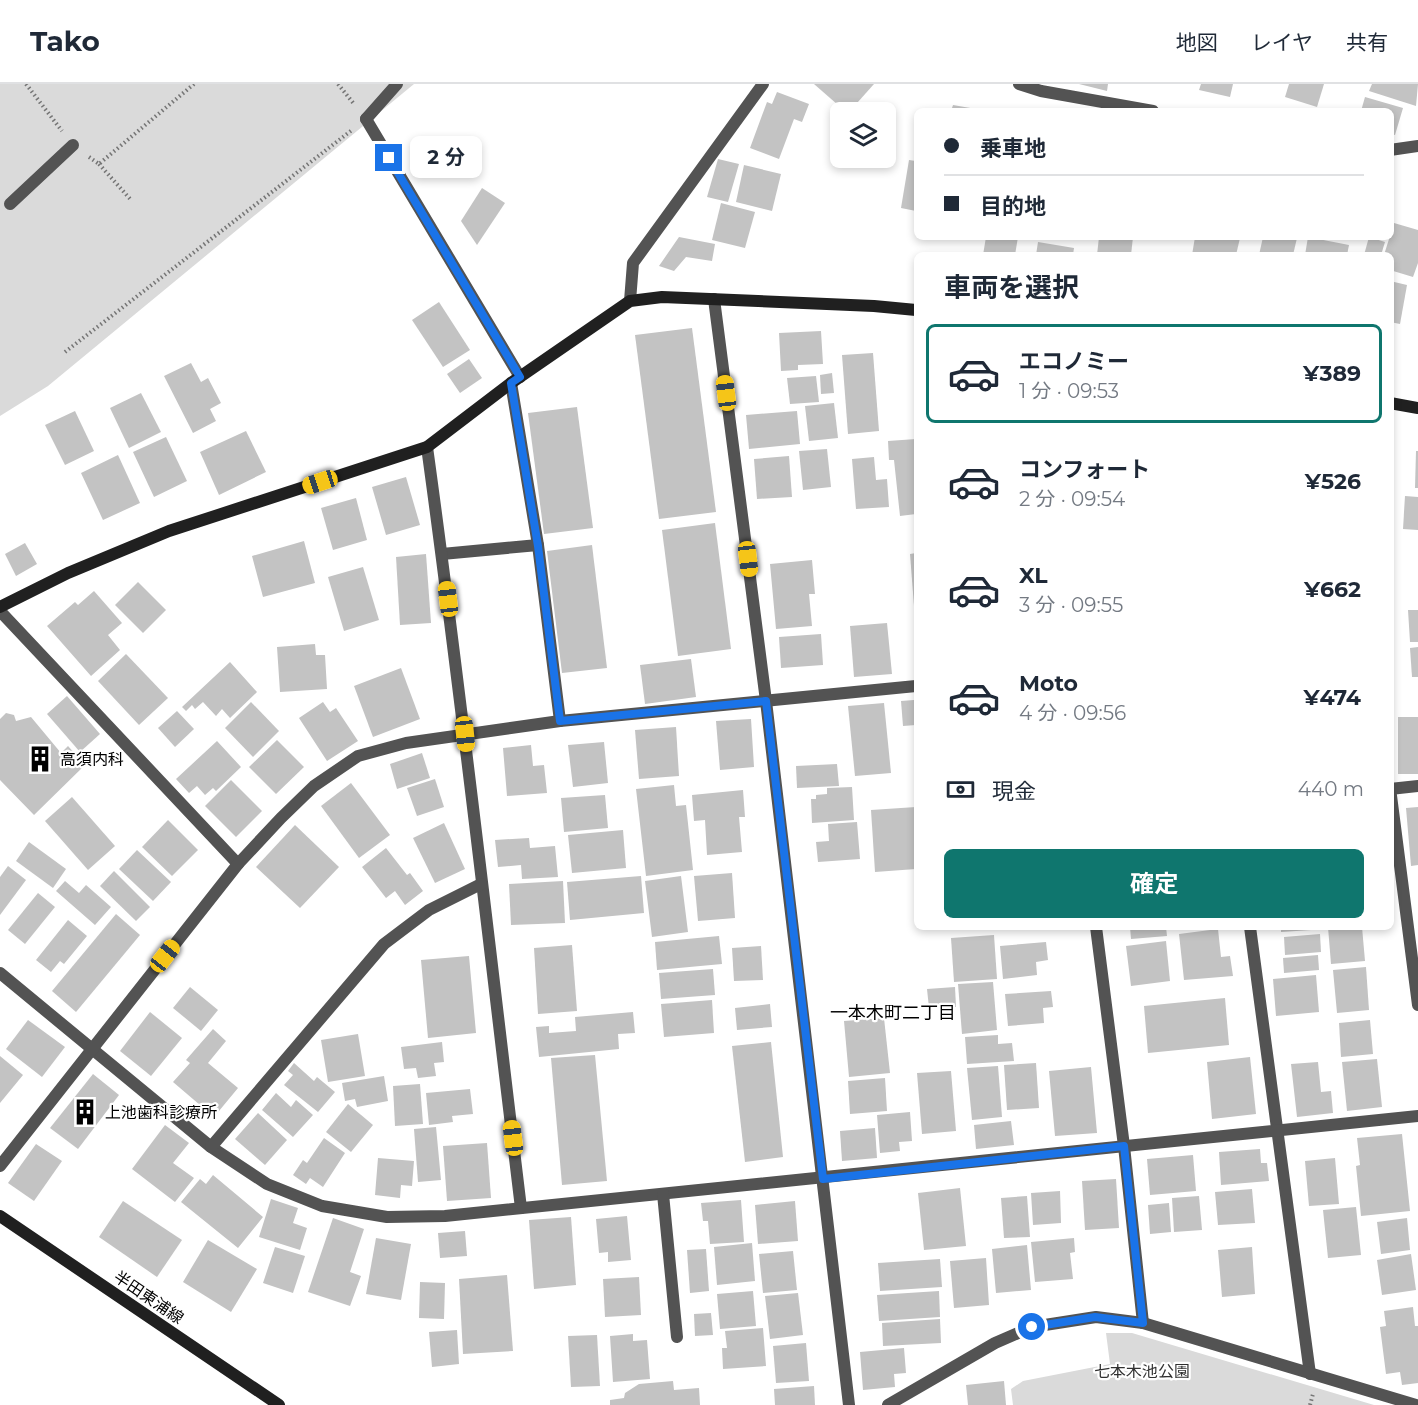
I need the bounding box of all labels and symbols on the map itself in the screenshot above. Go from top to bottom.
callout: 2 分 [410,137,482,179]
route end [375,144,402,171]
car [715,374,737,412]
car [300,468,340,496]
car [737,540,759,578]
car [437,580,459,618]
car [454,715,476,753]
building icon: 高須内科 [25,744,55,774]
place label: 高須内科 [60,750,124,769]
car [147,936,183,976]
district label: 一本木町二丁目 [830,1002,956,1024]
building icon: 上池歯科診療所 [70,1097,100,1127]
place label: 上池歯科診療所 [105,1103,217,1122]
car [502,1119,524,1157]
street label: 半田東浦線 [110,1267,187,1328]
route start [1018,1313,1045,1340]
park label: 七本木池公園 [1094,1362,1190,1381]

